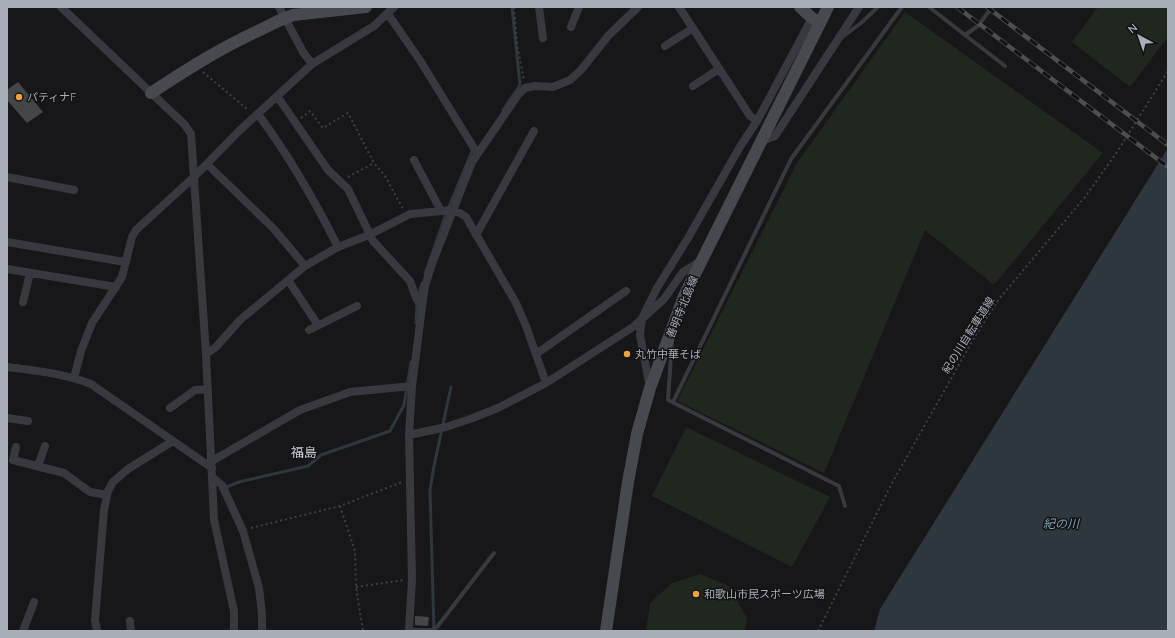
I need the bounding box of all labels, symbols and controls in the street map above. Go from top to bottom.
north arrow [1119,16,1159,56]
text: N [1125,20,1140,36]
place label: パティナF [27,90,77,104]
marker: パティナF [14,92,24,102]
street label: 善明寺北島線 [663,274,701,340]
street label: 紀の川自転車道線 [939,294,997,376]
place label: 丸竹中華そば [635,347,701,361]
marker: 丸竹中華そば [622,349,632,359]
district label: 福島 [291,444,317,460]
water label: 紀の川 [1043,516,1081,531]
place label: 和歌山市民スポーツ広場 [704,587,825,601]
marker: 和歌山市民スポーツ広場 [691,589,701,599]

